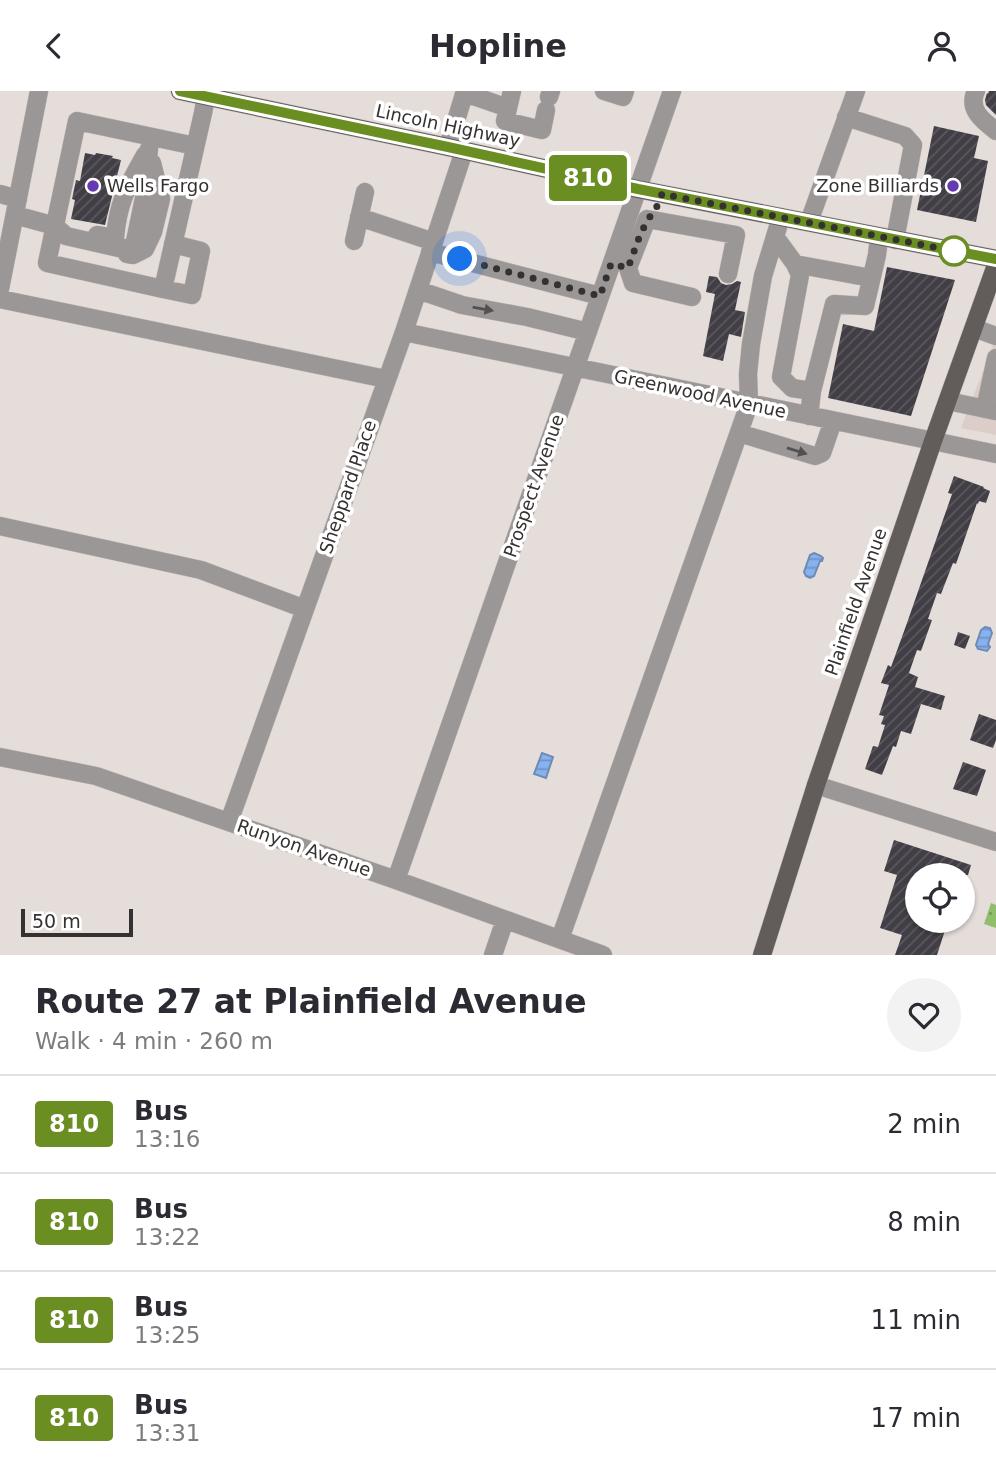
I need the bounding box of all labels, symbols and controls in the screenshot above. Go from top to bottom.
icon: back [35,27,73,65]
text: Hopline [429,27,567,65]
icon: person [923,27,961,65]
street label: Lincoln Highway [374,100,523,151]
line badge: 810 [548,155,628,201]
text: 810 [563,164,613,192]
place label: Wells Fargo [107,175,209,196]
place label: Zone Billiards [816,175,939,196]
marker: Wells Fargo [85,178,101,194]
marker: Zone Billiards [945,178,961,194]
unlabelled marker [939,236,969,266]
your location [442,241,477,276]
one-way arrow [472,303,494,314]
street label: Greenwood Avenue [612,365,788,422]
street label: Prospect Avenue [499,412,568,560]
street label: Sheppard Place [315,417,380,556]
one-way arrow [787,446,808,456]
street label: Plainfield Avenue [820,525,891,678]
street label: Runyon Avenue [234,815,374,880]
map controls [905,863,975,933]
button: locate [905,863,975,933]
scale bar [21,906,133,938]
text: 50 m [32,910,81,932]
button: heart [887,978,961,1052]
text: Route 27 at Plainfield Avenue [35,982,587,1021]
text: Walk · 4 min · 260 m [35,1028,273,1054]
text: Bus [134,1096,188,1126]
text: 2 min [887,1109,961,1139]
text: 810 [49,1110,99,1138]
text: 13:16 [134,1126,200,1152]
text: Bus [134,1194,188,1224]
text: 8 min [887,1207,961,1237]
text: 810 [49,1208,99,1236]
text: 13:22 [134,1224,200,1250]
text: Bus [134,1292,188,1322]
text: 11 min [871,1305,961,1335]
text: 810 [49,1306,99,1334]
text: 13:25 [134,1322,200,1348]
text: Bus [134,1390,188,1420]
text: 17 min [871,1403,961,1433]
text: 810 [49,1404,99,1432]
text: 13:31 [134,1420,200,1446]

